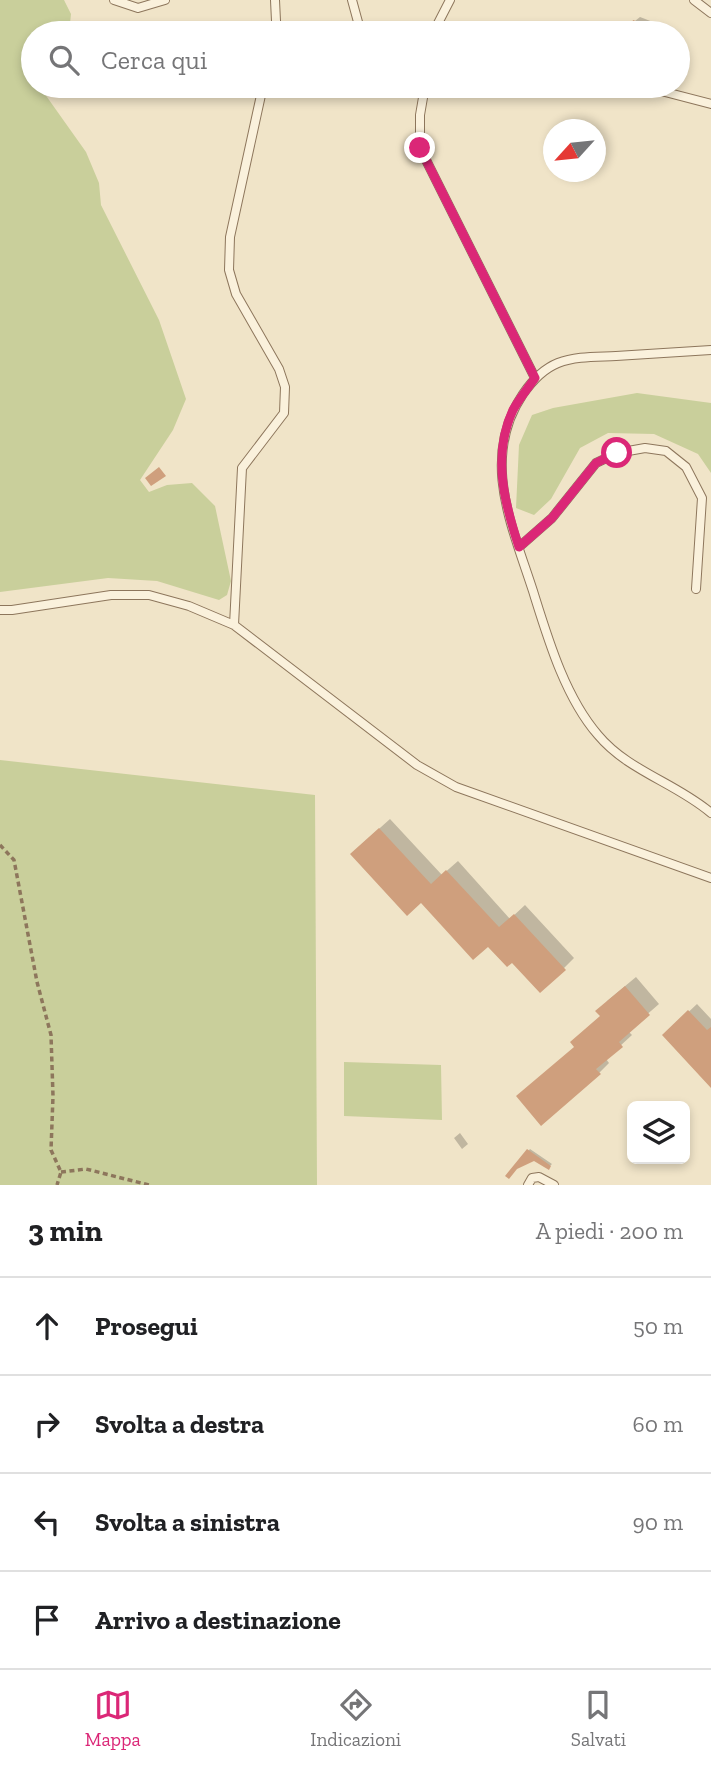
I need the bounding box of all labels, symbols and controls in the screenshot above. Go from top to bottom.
search box [21,21,690,98]
icon: search [45,41,83,79]
text: Cerca qui [101,44,207,76]
north arrow [543,119,606,182]
route end [404,132,435,163]
route start [601,437,632,468]
map controls [627,1101,690,1164]
button: layers [627,1101,690,1164]
text: 3 min [28,1213,103,1249]
text: A piedi · 200 m [536,1217,683,1245]
icon: ahead [28,1307,66,1345]
text: Prosegui [95,1310,198,1342]
text: 50 m [633,1312,683,1340]
icon: right [28,1405,66,1443]
text: Svolta a destra [95,1408,264,1440]
text: 60 m [632,1410,683,1438]
icon: left [28,1503,66,1541]
text: Svolta a sinistra [95,1506,280,1538]
text: 90 m [632,1508,683,1536]
icon: arrive [28,1601,66,1639]
text: Arrivo a destinazione [95,1604,341,1636]
tab: Mappa [85,1686,141,1751]
tab: Indicazioni [310,1686,401,1751]
tab: Salvati [571,1686,626,1751]

